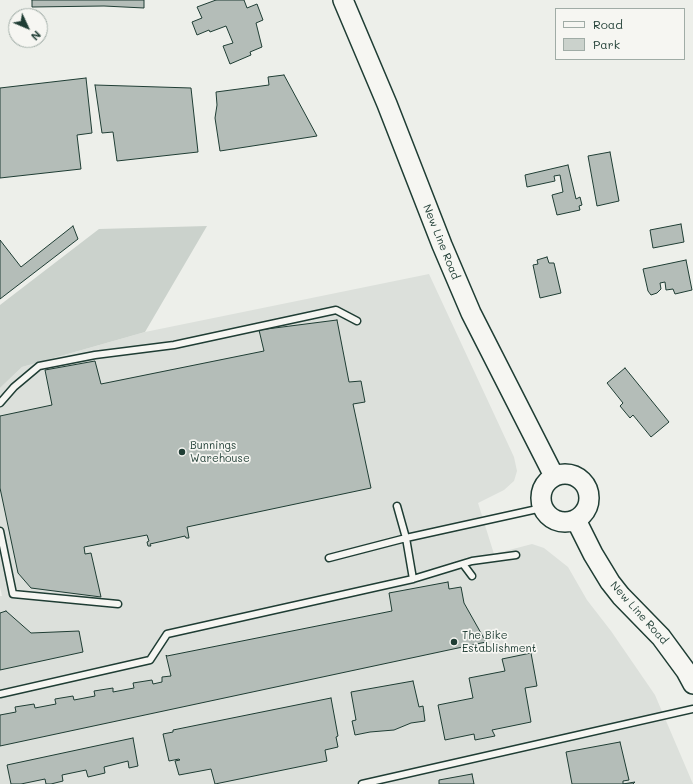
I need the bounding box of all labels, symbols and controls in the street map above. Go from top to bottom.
north arrow [8,8,48,48]
legend [555,8,685,60]
text: Road [593,16,623,32]
text: N [28,28,45,44]
text: Park [593,36,620,52]
street label: New Line Road [420,202,462,282]
place label: Bunnings Warehouse [190,439,250,465]
marker: Bunnings Warehouse [177,447,187,457]
street label: New Line Road [607,579,671,647]
place label: The Bike Establishment [462,629,537,655]
marker: The Bike Establishment [449,637,459,647]

